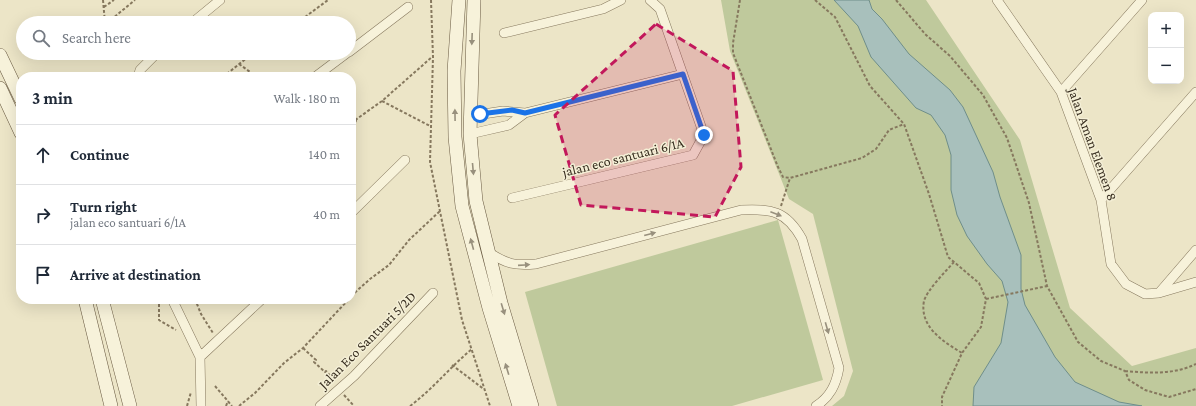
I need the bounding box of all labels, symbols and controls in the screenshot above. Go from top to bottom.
map controls [1148,12,1184,84]
button: + [1148,12,1184,48]
search box [16,16,356,60]
icon: search [30,27,52,49]
text: Search here [62,30,131,46]
one-way arrow [469,33,475,46]
button: − [1148,48,1184,84]
street label: Jalan Aman Elemen 8 [1064,83,1121,203]
text: 3 min [32,89,73,108]
text: Walk · 180 m [273,91,340,106]
route start [471,105,489,123]
one-way arrow [452,108,458,121]
route end [695,126,713,144]
street label: jalan eco santuari 6/1A [560,134,686,181]
icon: ahead [32,144,54,166]
text: Continue [70,147,129,163]
text: 140 m [309,147,340,162]
one-way arrow [469,163,476,175]
text: Turn right [70,199,137,215]
icon: right [32,204,54,226]
text: 40 m [313,207,340,222]
one-way arrow [771,211,783,217]
text: jalan eco santuari 6/1A [70,215,186,230]
one-way arrow [644,230,656,236]
one-way arrow [468,238,474,250]
one-way arrow [518,261,530,268]
icon: arrive [32,264,54,286]
text: Arrive at destination [70,267,201,283]
street label: Jalan Eco Santuari 5/2D [314,288,419,393]
one-way arrow [500,304,506,316]
one-way arrow [824,322,830,334]
one-way arrow [504,362,510,374]

